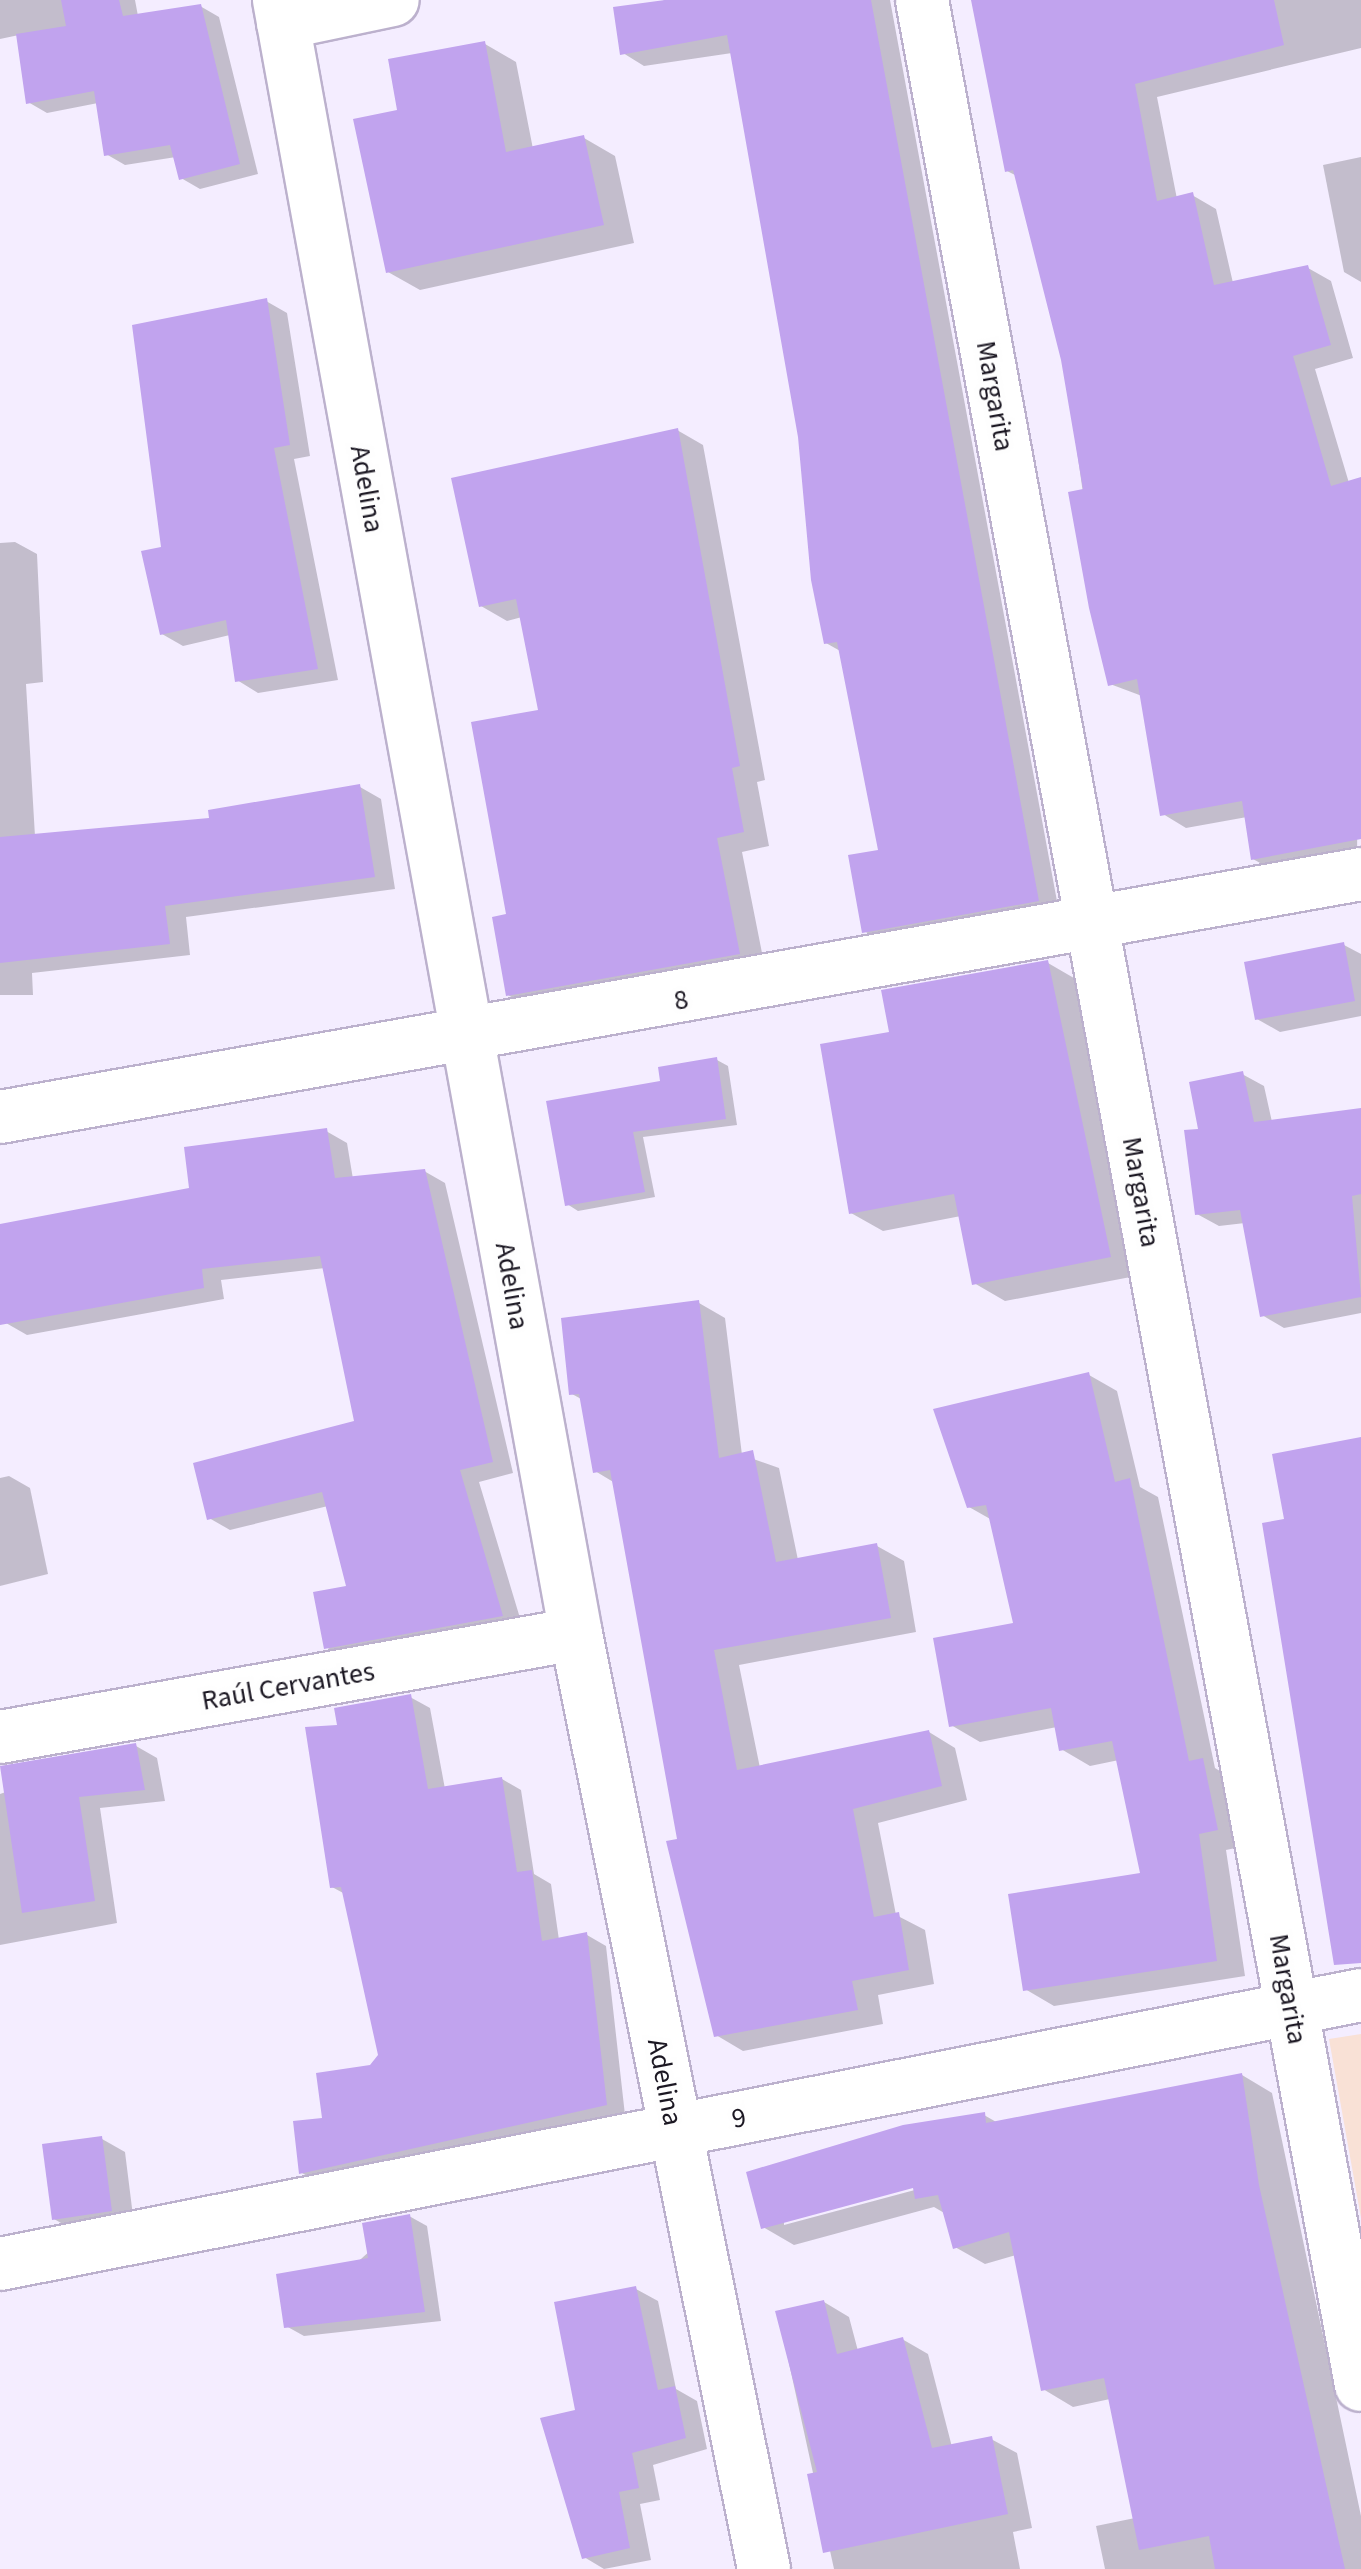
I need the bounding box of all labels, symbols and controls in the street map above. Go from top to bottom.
street label: Margarita [969,338,1021,454]
street label: Adelina [343,443,391,535]
street label: 8 [671,982,691,1018]
street label: Margarita [1115,1134,1167,1250]
street label: Adelina [488,1240,536,1332]
street label: Raúl Cervantes [199,1654,377,1718]
street label: Margarita [1262,1931,1314,2047]
street label: Adelina [640,2036,690,2128]
street label: 9 [729,2100,749,2136]

